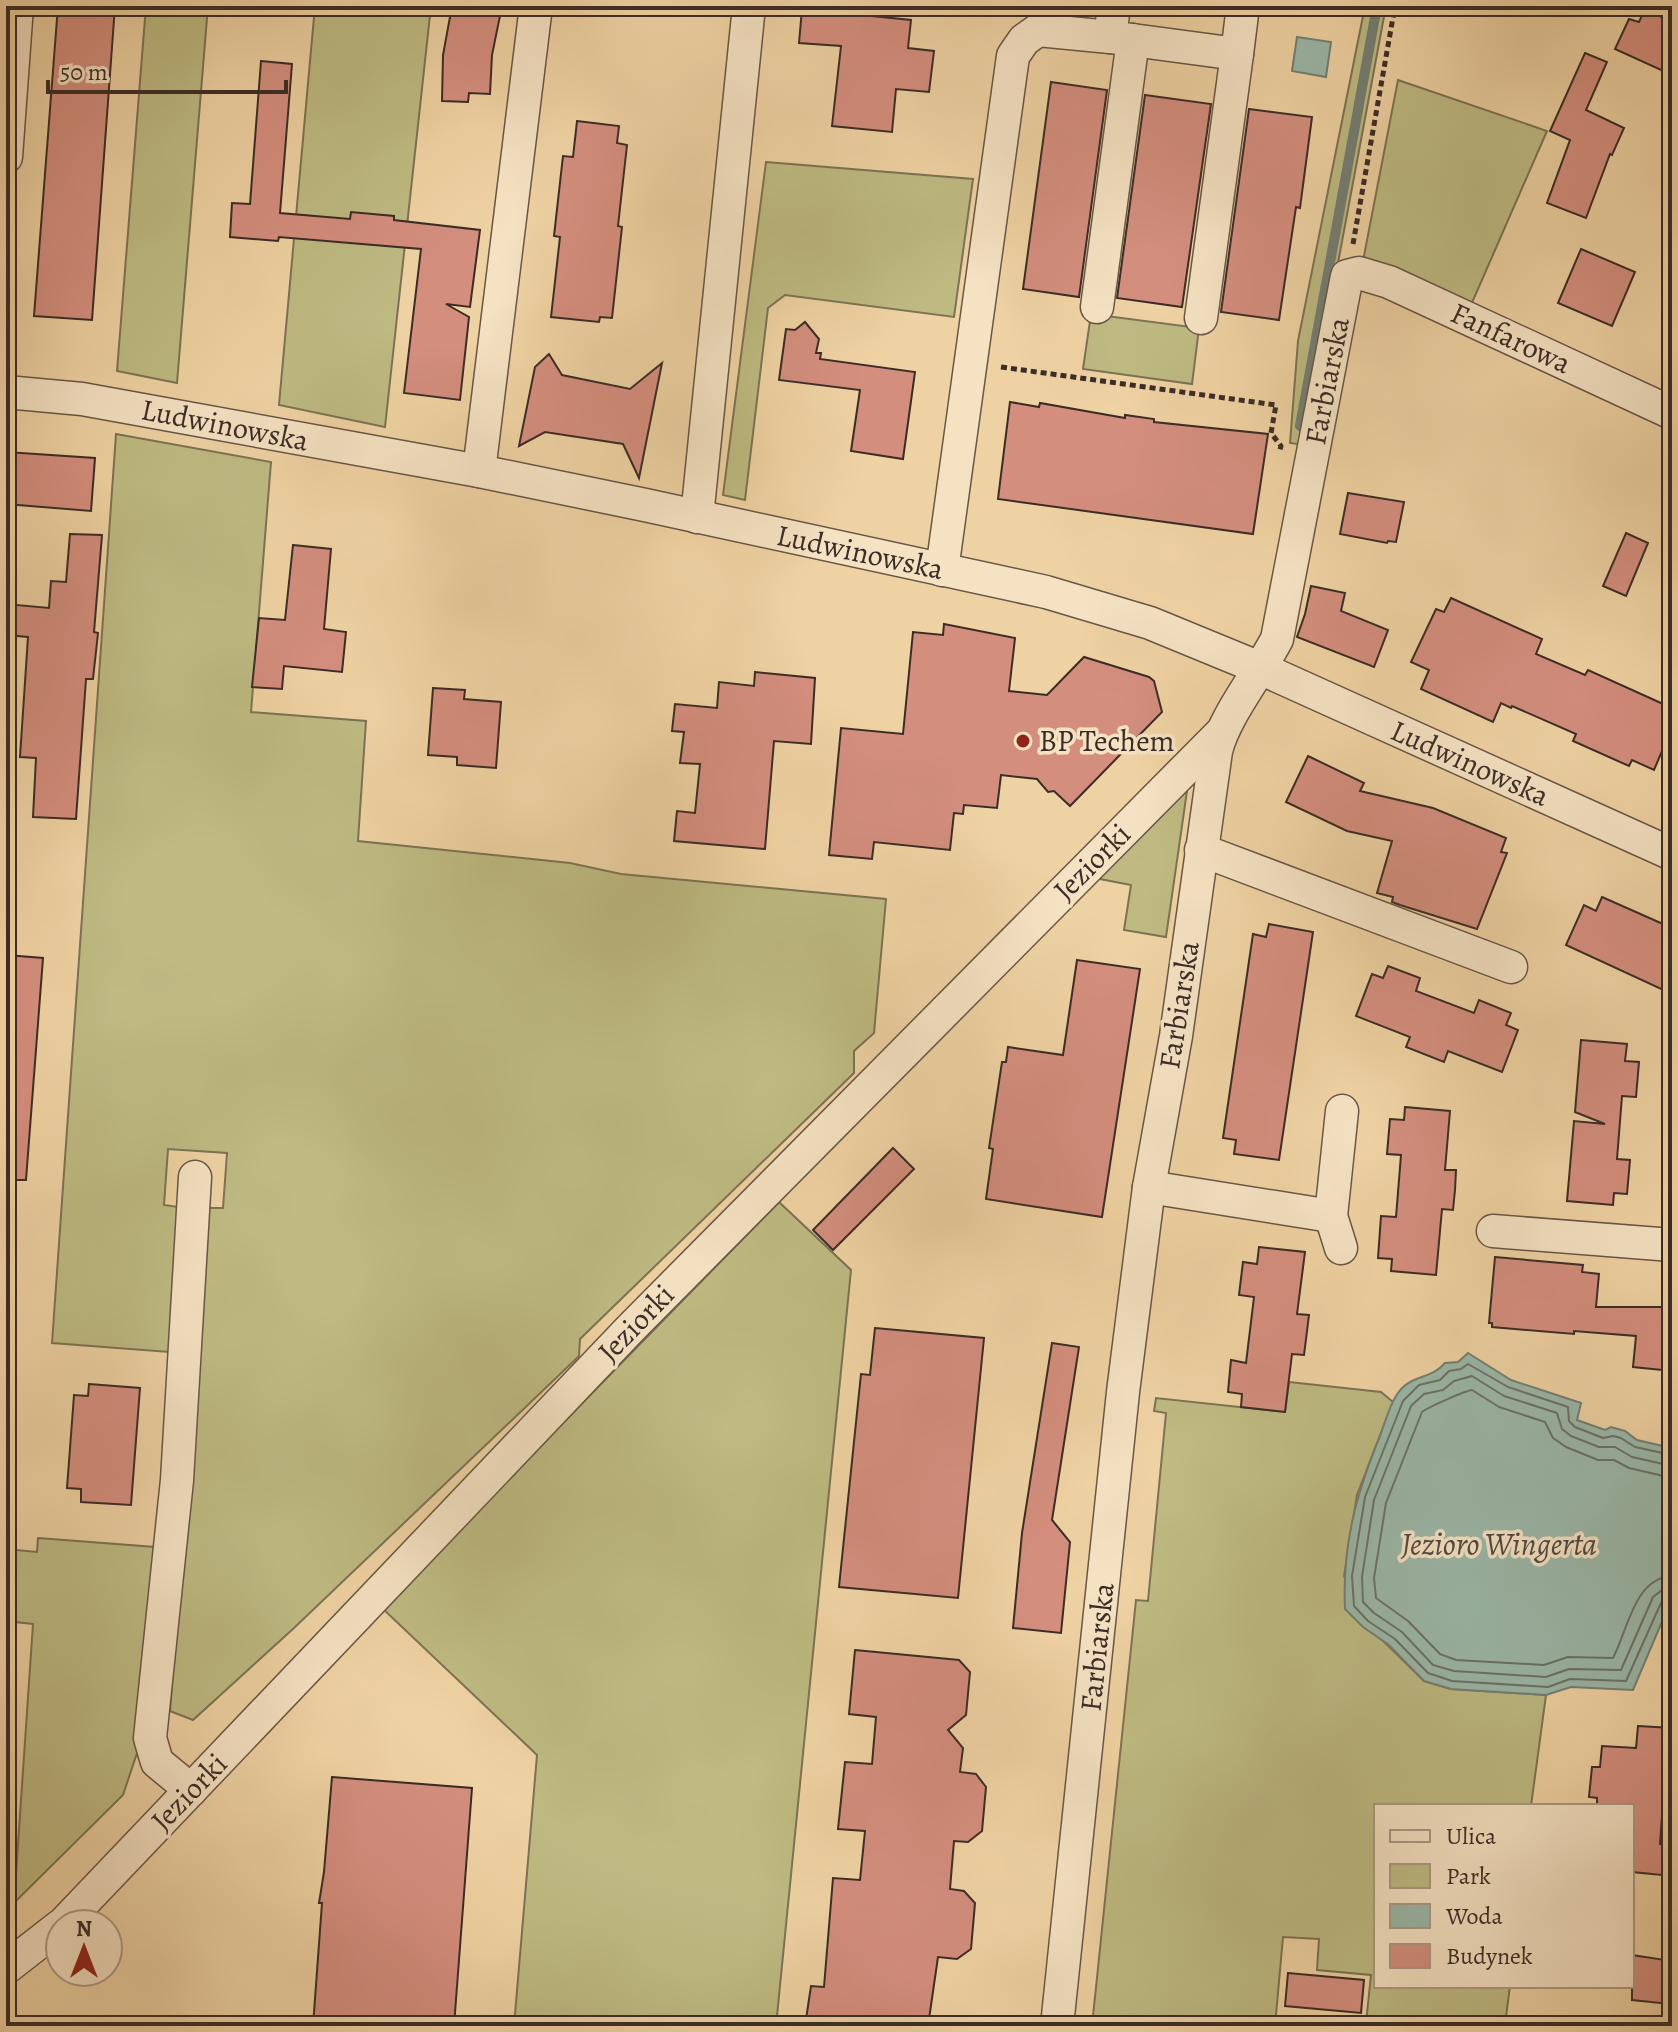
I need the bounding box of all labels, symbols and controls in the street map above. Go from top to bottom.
scale bar [48,44,286,94]
text: 50 m [60,56,108,88]
street label: Fanfarowa [1444,293,1578,383]
street label: Farbiarska [1295,314,1359,448]
street label: Ludwinowska [138,389,312,461]
street label: Ludwinowska [773,515,947,589]
street label: Ludwinowska [1384,710,1556,816]
place label: BP Techem [1039,721,1175,761]
marker: BP Techem [1014,732,1032,750]
street label: Jeziorki [1045,815,1139,909]
street label: Farbiarska [1149,938,1209,1072]
street label: Jeziorki [589,1275,683,1371]
water label: Jezioro Wingerta [1400,1522,1597,1566]
street label: Farbiarska [1070,1581,1124,1713]
street label: Jeziorki [142,1744,236,1840]
legend [1374,1804,1634,1988]
text: Ulica [1446,1820,1497,1852]
text: Park [1446,1860,1491,1892]
text: Woda [1445,1900,1503,1932]
north arrow [44,1908,124,1988]
text: N [76,1914,92,1944]
text: Budynek [1446,1940,1533,1972]

